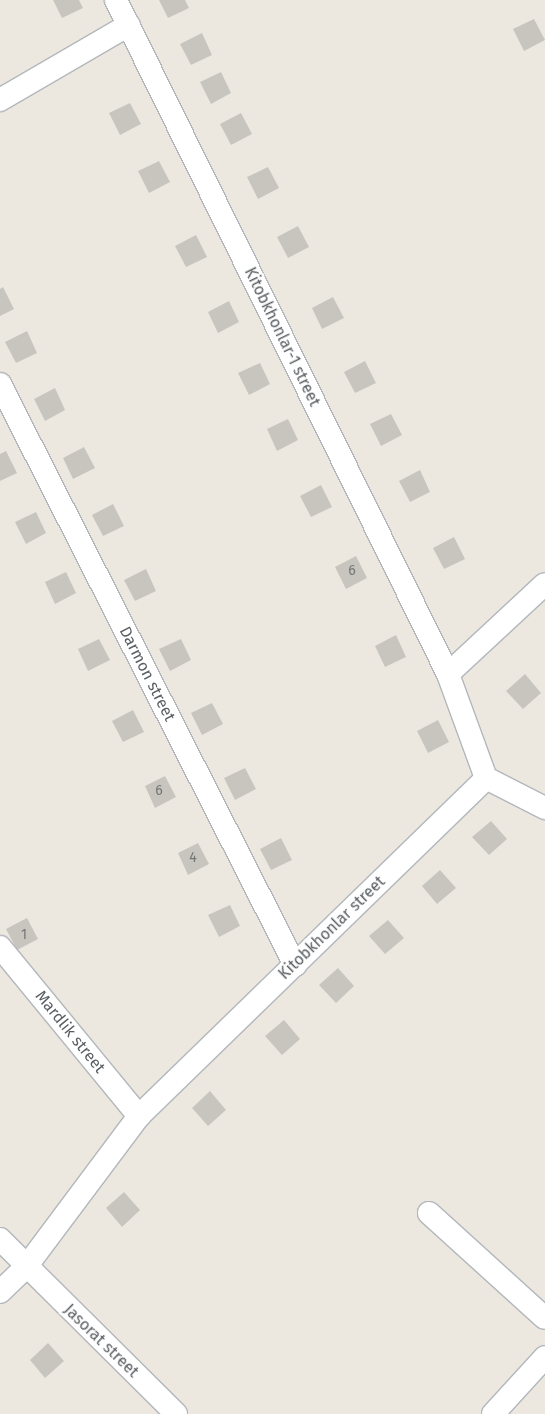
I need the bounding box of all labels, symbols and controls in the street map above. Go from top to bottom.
street label: Kitobkhonlar-1 street [240,264,324,410]
house number: 6 [348,563,356,579]
street label: Darmon street [115,623,179,725]
house number: 6 [155,783,163,799]
house number: 4 [189,850,197,866]
street label: Kitobkhonlar street [275,872,389,984]
house number: 1 [21,927,27,943]
street label: Mardlik street [31,987,109,1077]
street label: Jasorat street [60,1300,142,1382]

